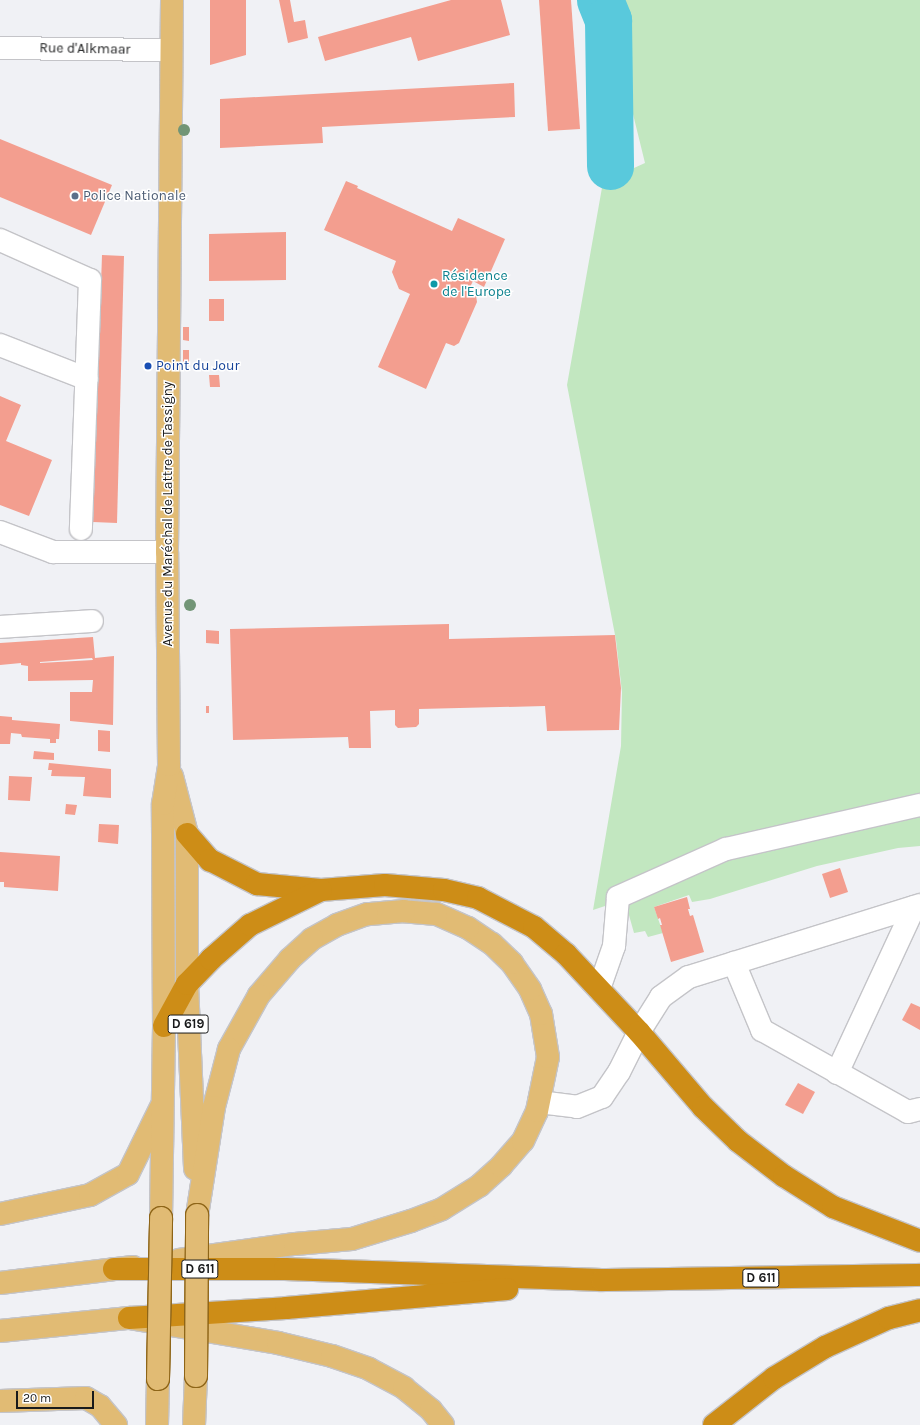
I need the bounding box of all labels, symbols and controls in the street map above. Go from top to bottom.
street label: Rue d'Alkmaar [39,40,131,58]
place label: Police Nationale [83,188,186,204]
marker: Police Nationale [70,191,80,201]
place label: Résidence de l'Europe [442,268,511,300]
marker: Résidence de l'Europe [429,279,439,289]
place label: Point du Jour [156,358,240,374]
marker: Point du Jour [143,361,153,371]
street label: Avenue du Maréchal de Lattre de Tassigny [160,381,176,647]
road number: D 619 [167,1013,209,1035]
road number: D 611 [181,1258,219,1280]
road number: D 611 [742,1267,780,1289]
scale bar [18,1383,96,1409]
text: 20 m [23,1391,51,1405]

